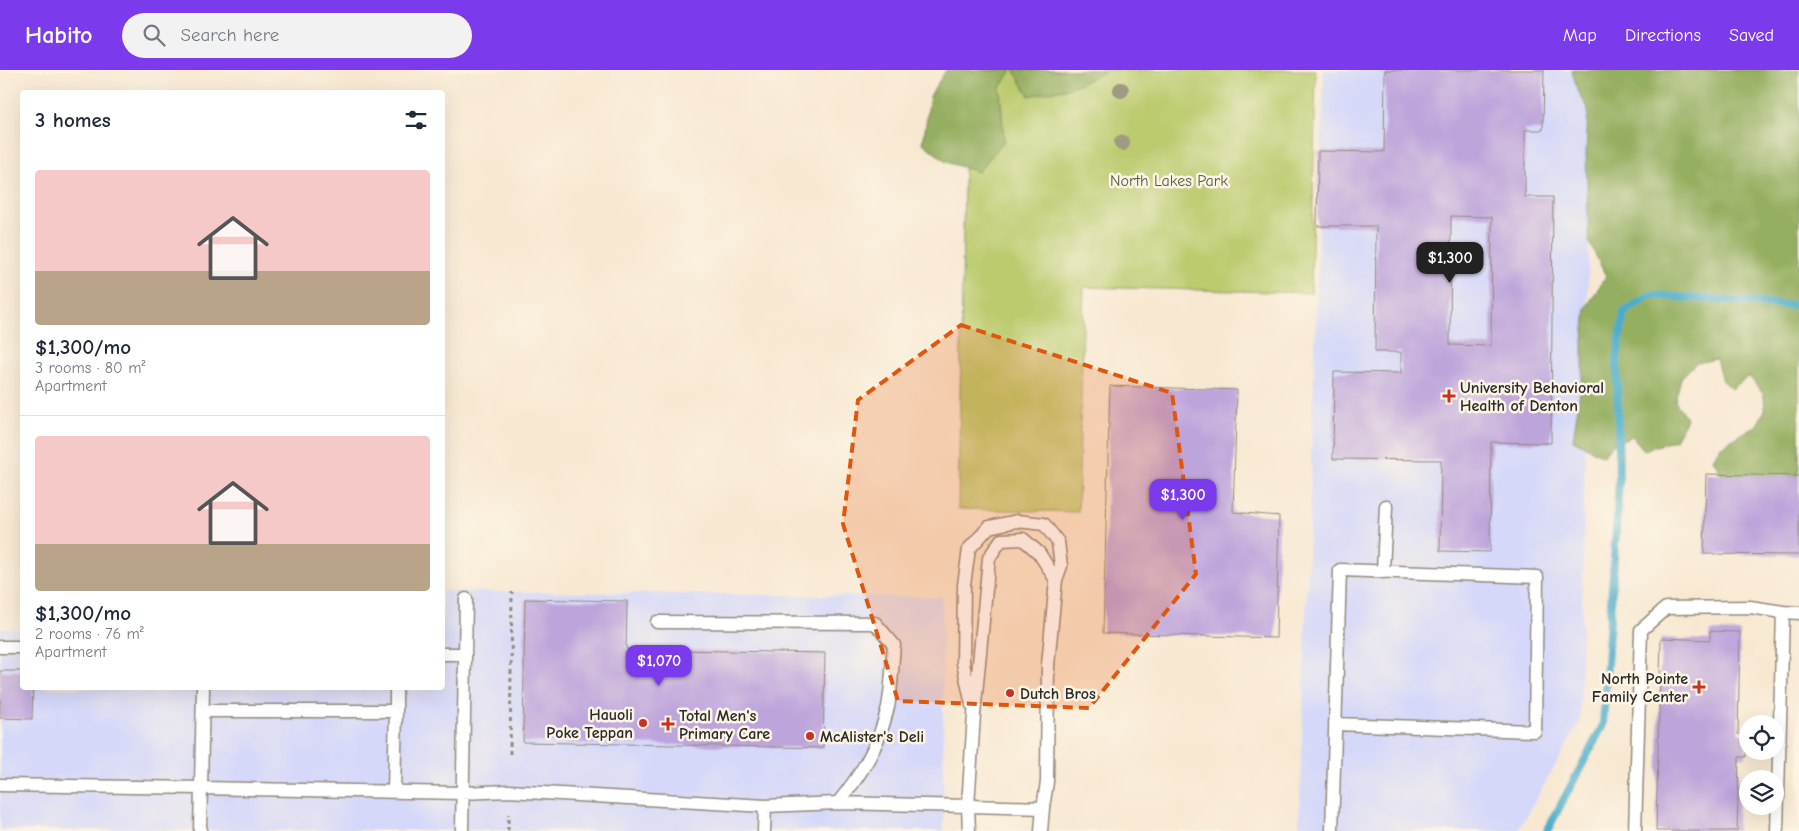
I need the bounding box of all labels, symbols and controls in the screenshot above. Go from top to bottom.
search box [122,13,472,58]
text: Habito [25,21,92,49]
icon: search [140,21,168,49]
text: Search here [180,24,279,46]
text: Map [1563,25,1597,46]
text: Directions [1625,25,1701,46]
text: Saved [1729,25,1774,46]
icon: filters [402,106,430,134]
text: 3 homes [35,108,111,132]
park label: North Lakes Park [1110,172,1228,190]
icon: home [188,203,278,293]
pin: $1,300 [1409,242,1491,284]
text: $1,300 [1427,249,1473,267]
text: $1,300/mo [35,335,131,359]
text: 3 rooms · 80 m² [35,359,145,377]
text: Apartment [35,377,107,395]
place label: University Behavioral Health of Denton [1460,379,1604,415]
marker: University Behavioral Health of Denton [1442,389,1456,403]
icon: home [188,468,278,558]
pin: $1,300 [1142,478,1224,521]
text: $1,300 [1160,486,1206,504]
text: $1,300/mo [35,601,131,625]
text: 2 rooms · 76 m² [35,625,144,643]
text: Apartment [35,643,107,661]
pin: $1,070 [618,644,700,687]
text: $1,070 [637,652,681,670]
place label: North Pointe Family Center [1592,670,1689,706]
marker: North Pointe Family Center [1692,680,1706,694]
place label: Dutch Bros [1020,685,1096,703]
marker: Dutch Bros [1004,687,1016,699]
place label: Hauoli Poke Teppan [546,706,633,742]
place label: Total Men's Primary Care [679,707,770,743]
map controls [1739,715,1784,815]
button: locate [1739,715,1784,760]
marker: Hauoli Poke Teppan [637,717,649,729]
marker: Total Men's Primary Care [661,717,675,731]
place label: McAlister's Deli [820,728,924,746]
marker: McAlister's Deli [804,730,816,742]
button: layers [1739,770,1784,815]

